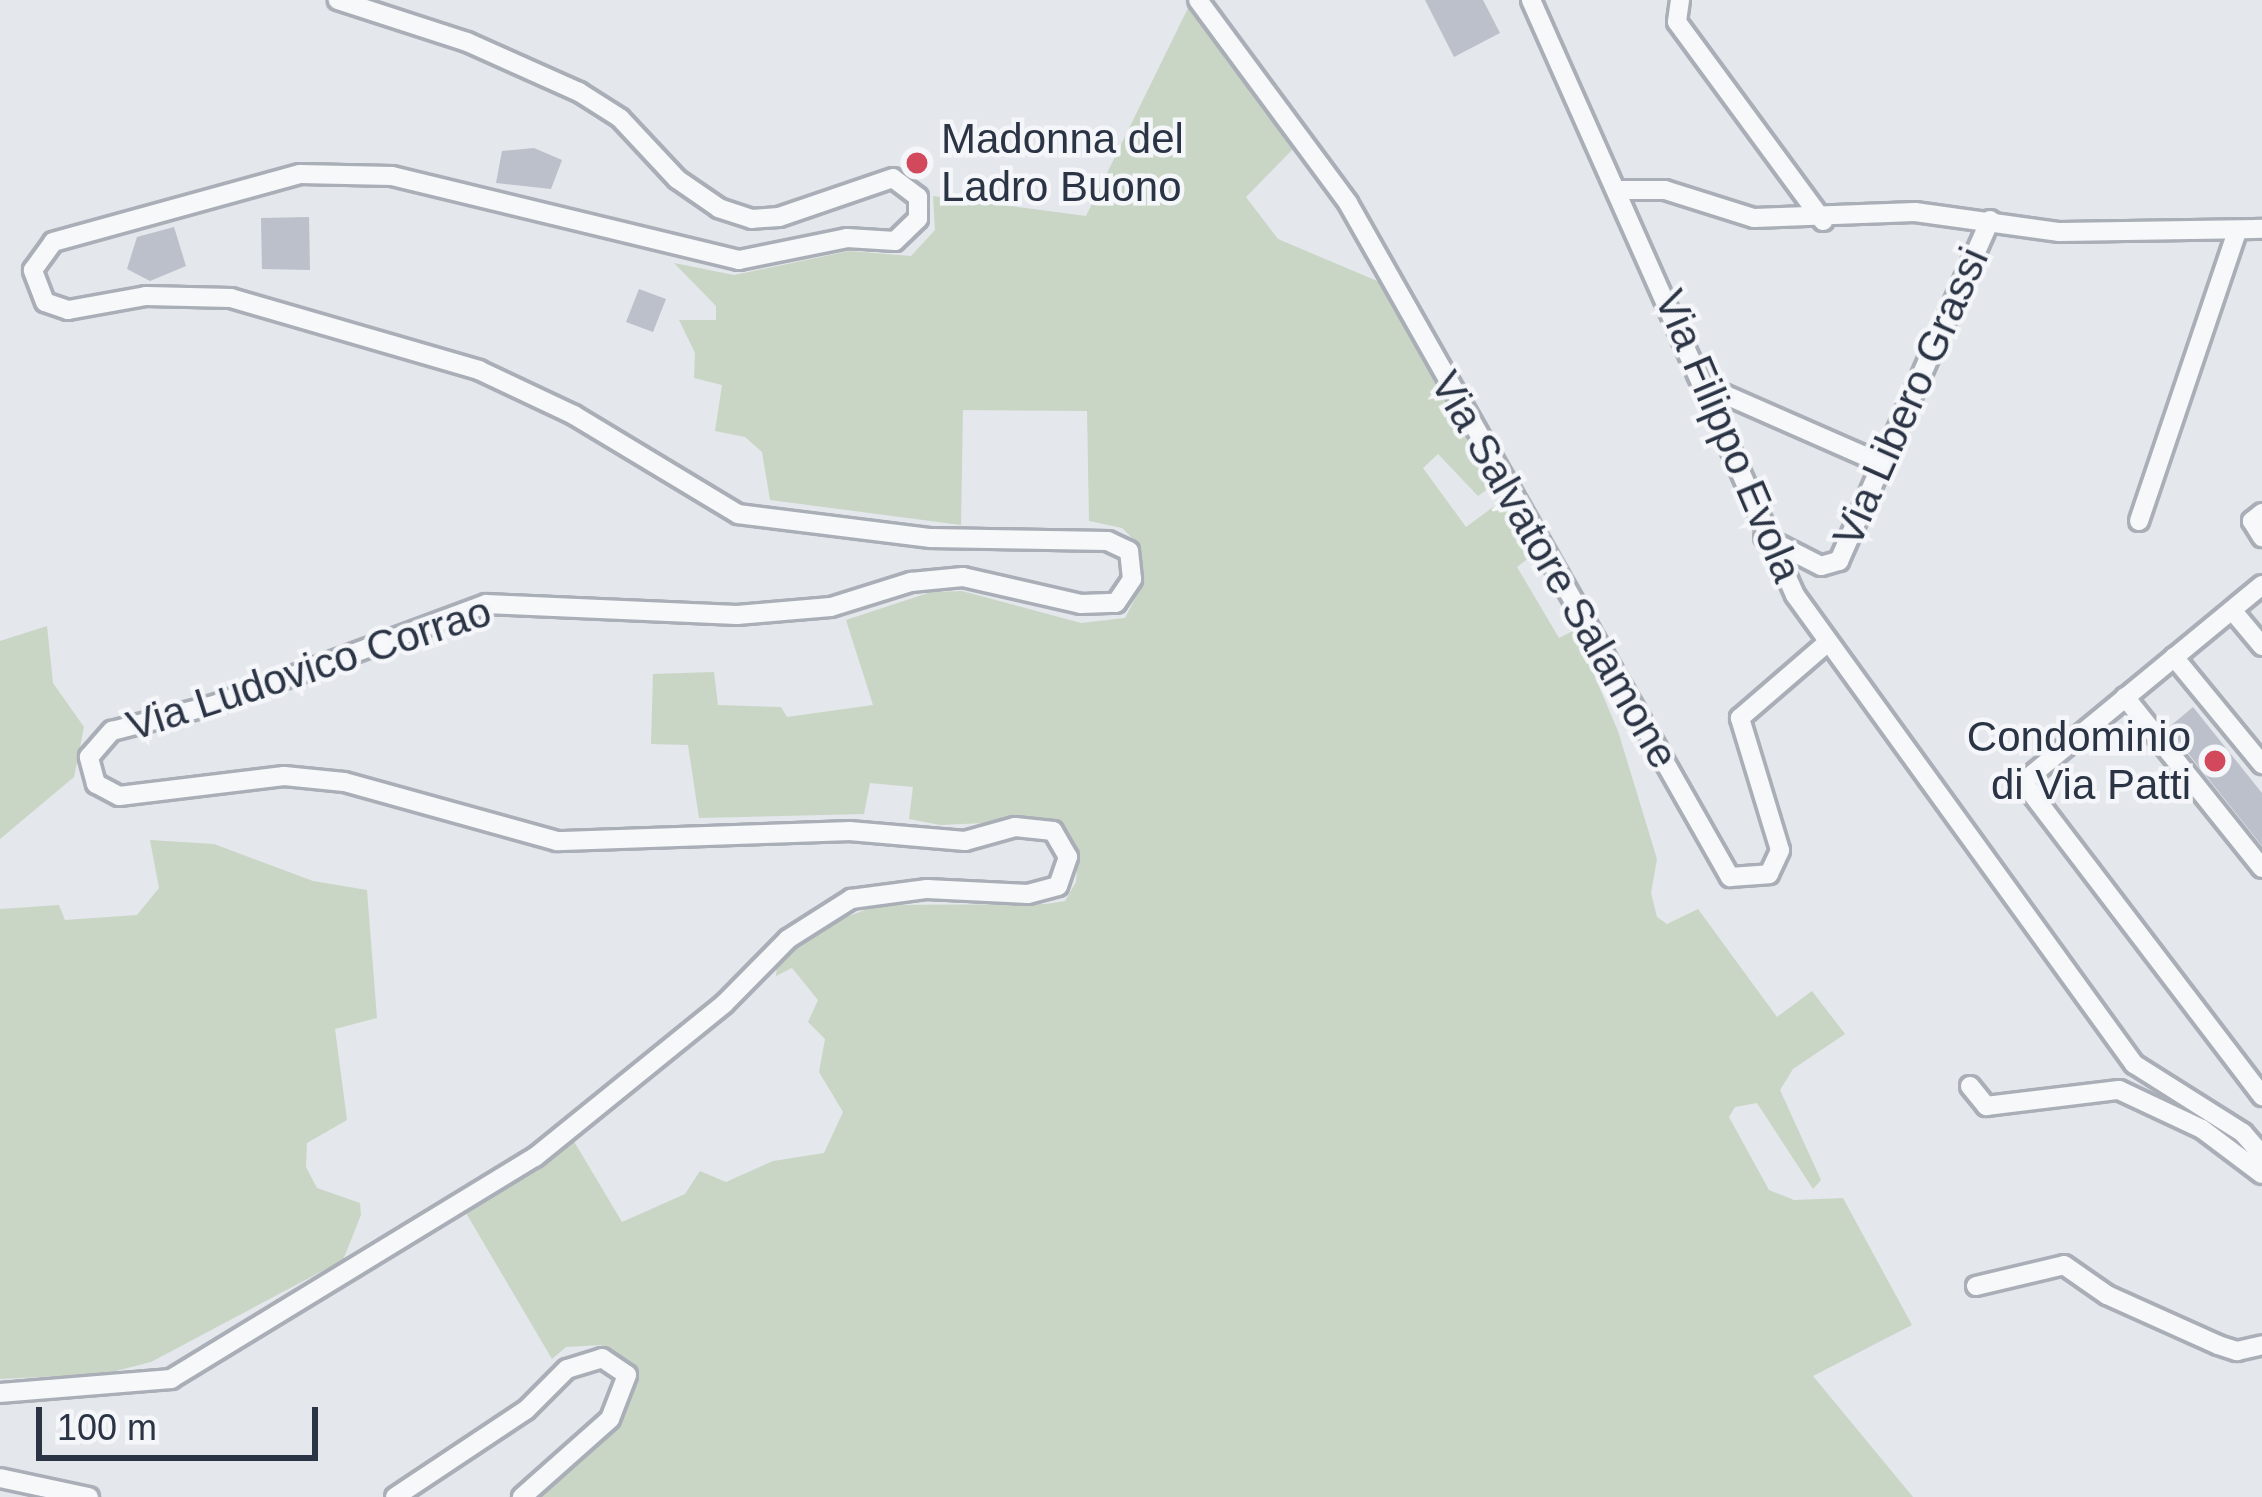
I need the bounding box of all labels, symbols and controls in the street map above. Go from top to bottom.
place label: Madonna del Ladro Buono [941,114,1184,213]
marker: Madonna del Ladro Buono [904,150,930,176]
street label: Via Libero Grassi [1823,240,1999,554]
street label: Via Filippo Evola [1644,283,1812,589]
street label: Via Salvatore Salamone [1420,363,1688,777]
street label: Via Ludovico Corrao [121,586,497,752]
place label: Condominio di Via Patti [1967,712,2191,810]
marker: Condominio di Via Patti [2202,748,2228,774]
scale bar [42,1383,324,1457]
text: 100 m [57,1407,157,1448]

